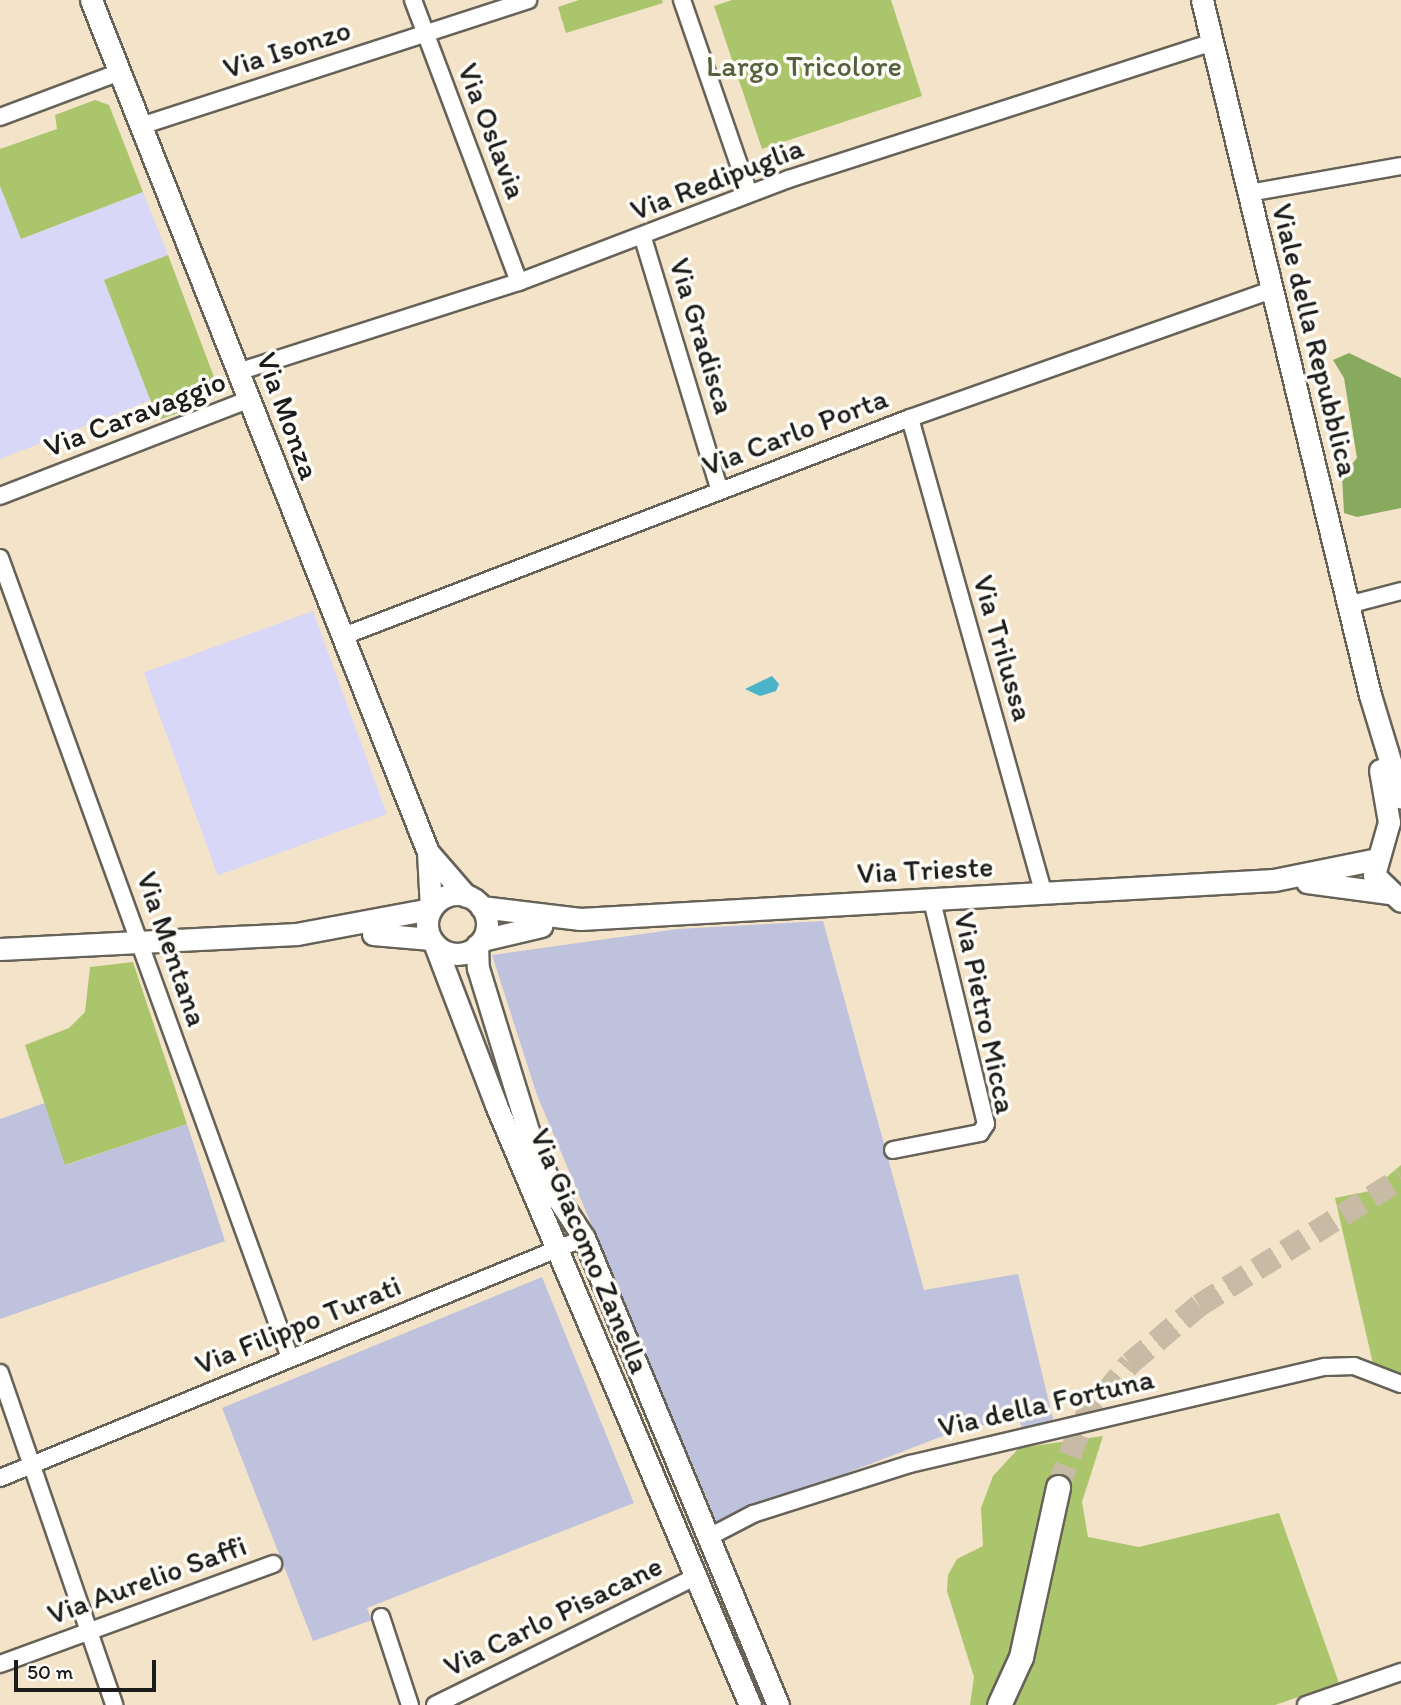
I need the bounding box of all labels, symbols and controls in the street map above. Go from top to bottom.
street label: Via Isonzo [219,11,355,87]
park label: Largo Tricolore [707,48,901,84]
street label: Via Oslavia [450,58,534,204]
street label: Via Redipuglia [626,130,808,228]
street label: Viale della Repubblica [1264,200,1366,480]
street label: Via Gradisca [661,253,743,419]
street label: Via Monza [249,348,327,484]
street label: Via Caravaggio [39,363,231,465]
street label: Via Carlo Porta [698,380,892,484]
street label: Via Trilussa [965,572,1041,724]
street label: Via Trieste [857,849,993,891]
street label: Via Mentana [129,867,215,1031]
street label: Via Pietro Micca [946,909,1024,1117]
street label: Via Giacomo Zanella [522,1123,658,1379]
street label: Via Filippo Turati [191,1268,405,1382]
street label: Via della Fortuna [936,1361,1156,1445]
street label: Via Aurelio Saffi [43,1527,251,1633]
street label: Via Carlo Pisacane [438,1548,668,1684]
scale bar [18,1646,159,1690]
text: 50 m [27,1659,73,1684]

